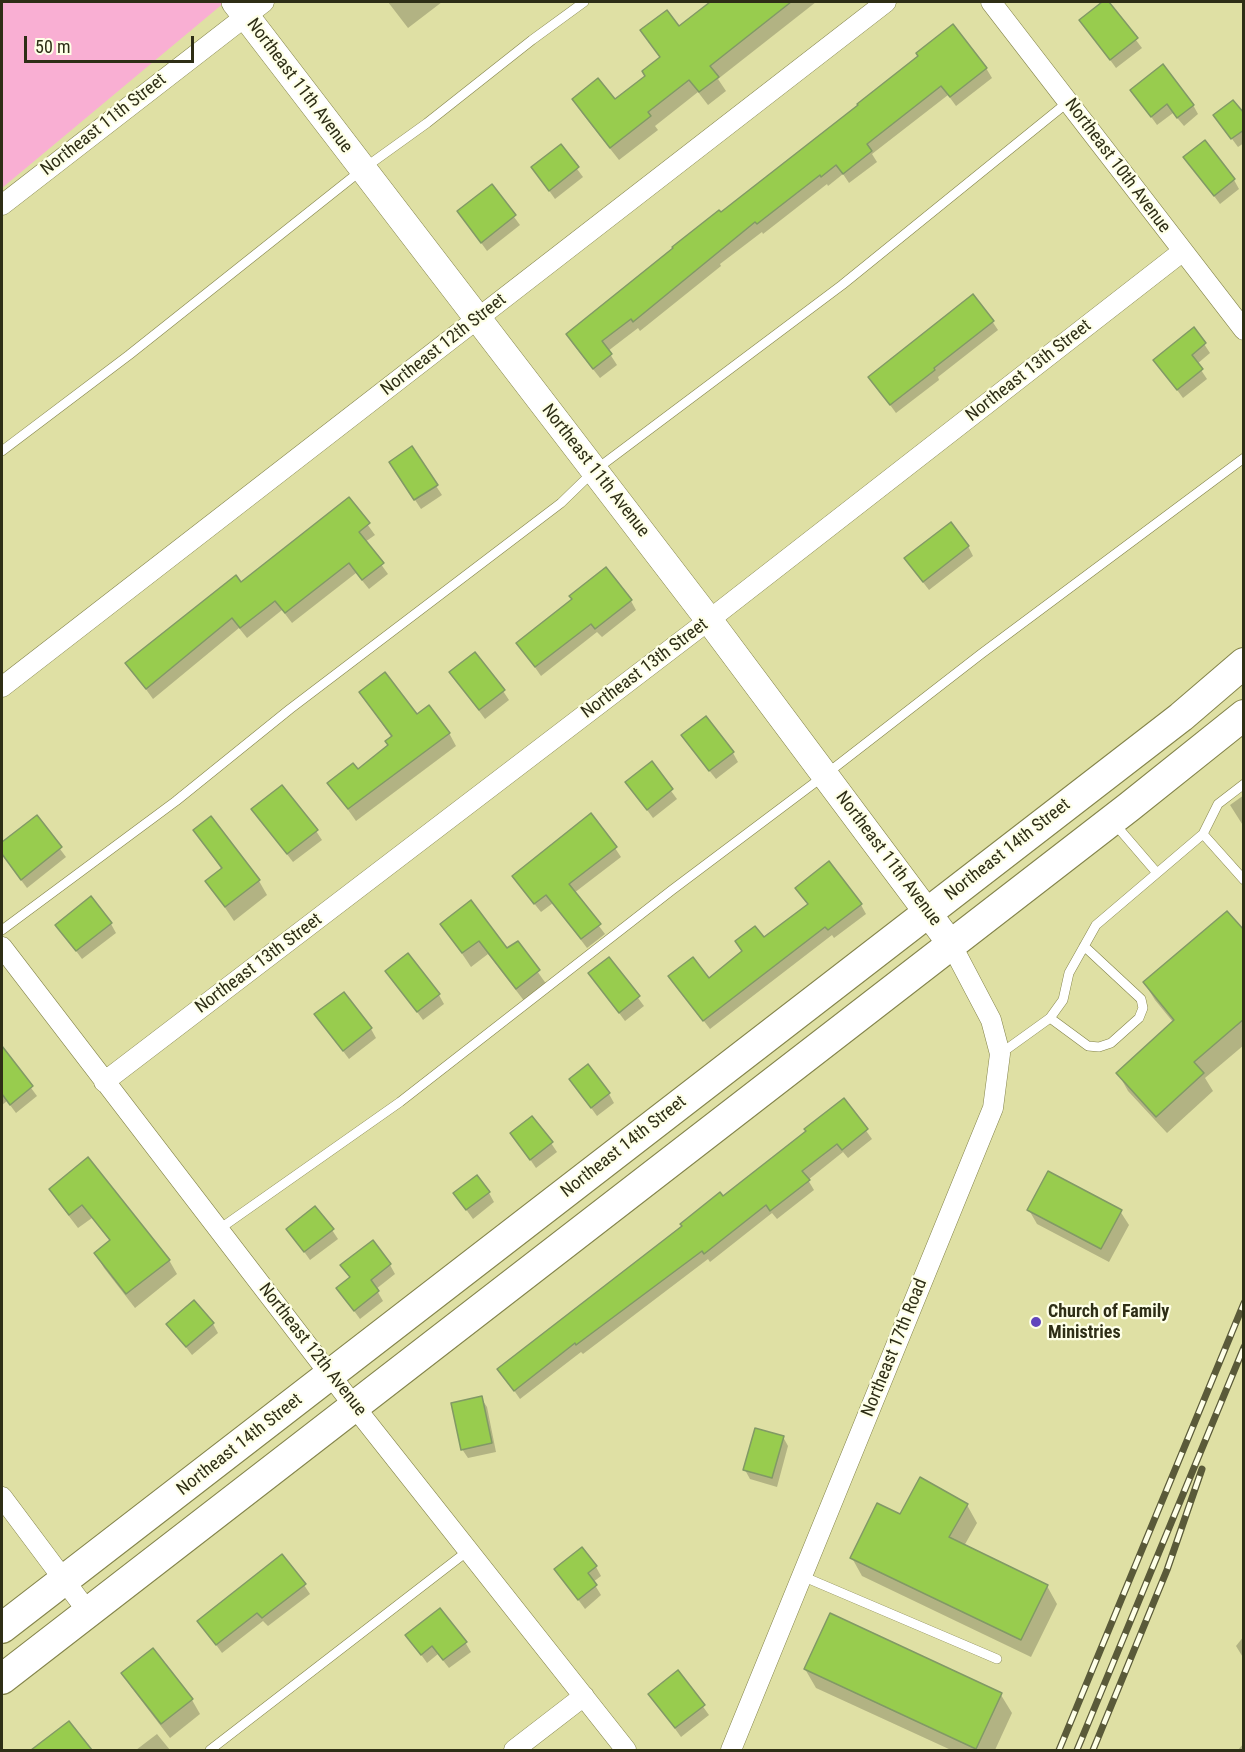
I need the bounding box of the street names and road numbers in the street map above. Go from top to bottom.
street label: Northeast 11th Avenue [241,15,357,157]
street label: Northeast 11th Street [37,69,171,181]
street label: Northeast 10th Avenue [1059,95,1175,237]
street label: Northeast 12th Street [377,289,511,401]
street label: Northeast 13th Street [962,315,1096,427]
street label: Northeast 11th Avenue [536,400,654,542]
street label: Northeast 13th Street [577,614,713,724]
street label: Northeast 11th Avenue [830,788,946,930]
street label: Northeast 14th Street [941,794,1075,906]
street label: Northeast 13th Street [191,909,327,1019]
street label: Northeast 14th Street [557,1091,691,1203]
street label: Northeast 17th Road [857,1276,933,1420]
street label: Northeast 12th Avenue [253,1279,371,1421]
street label: Northeast 14th Street [173,1389,307,1501]

